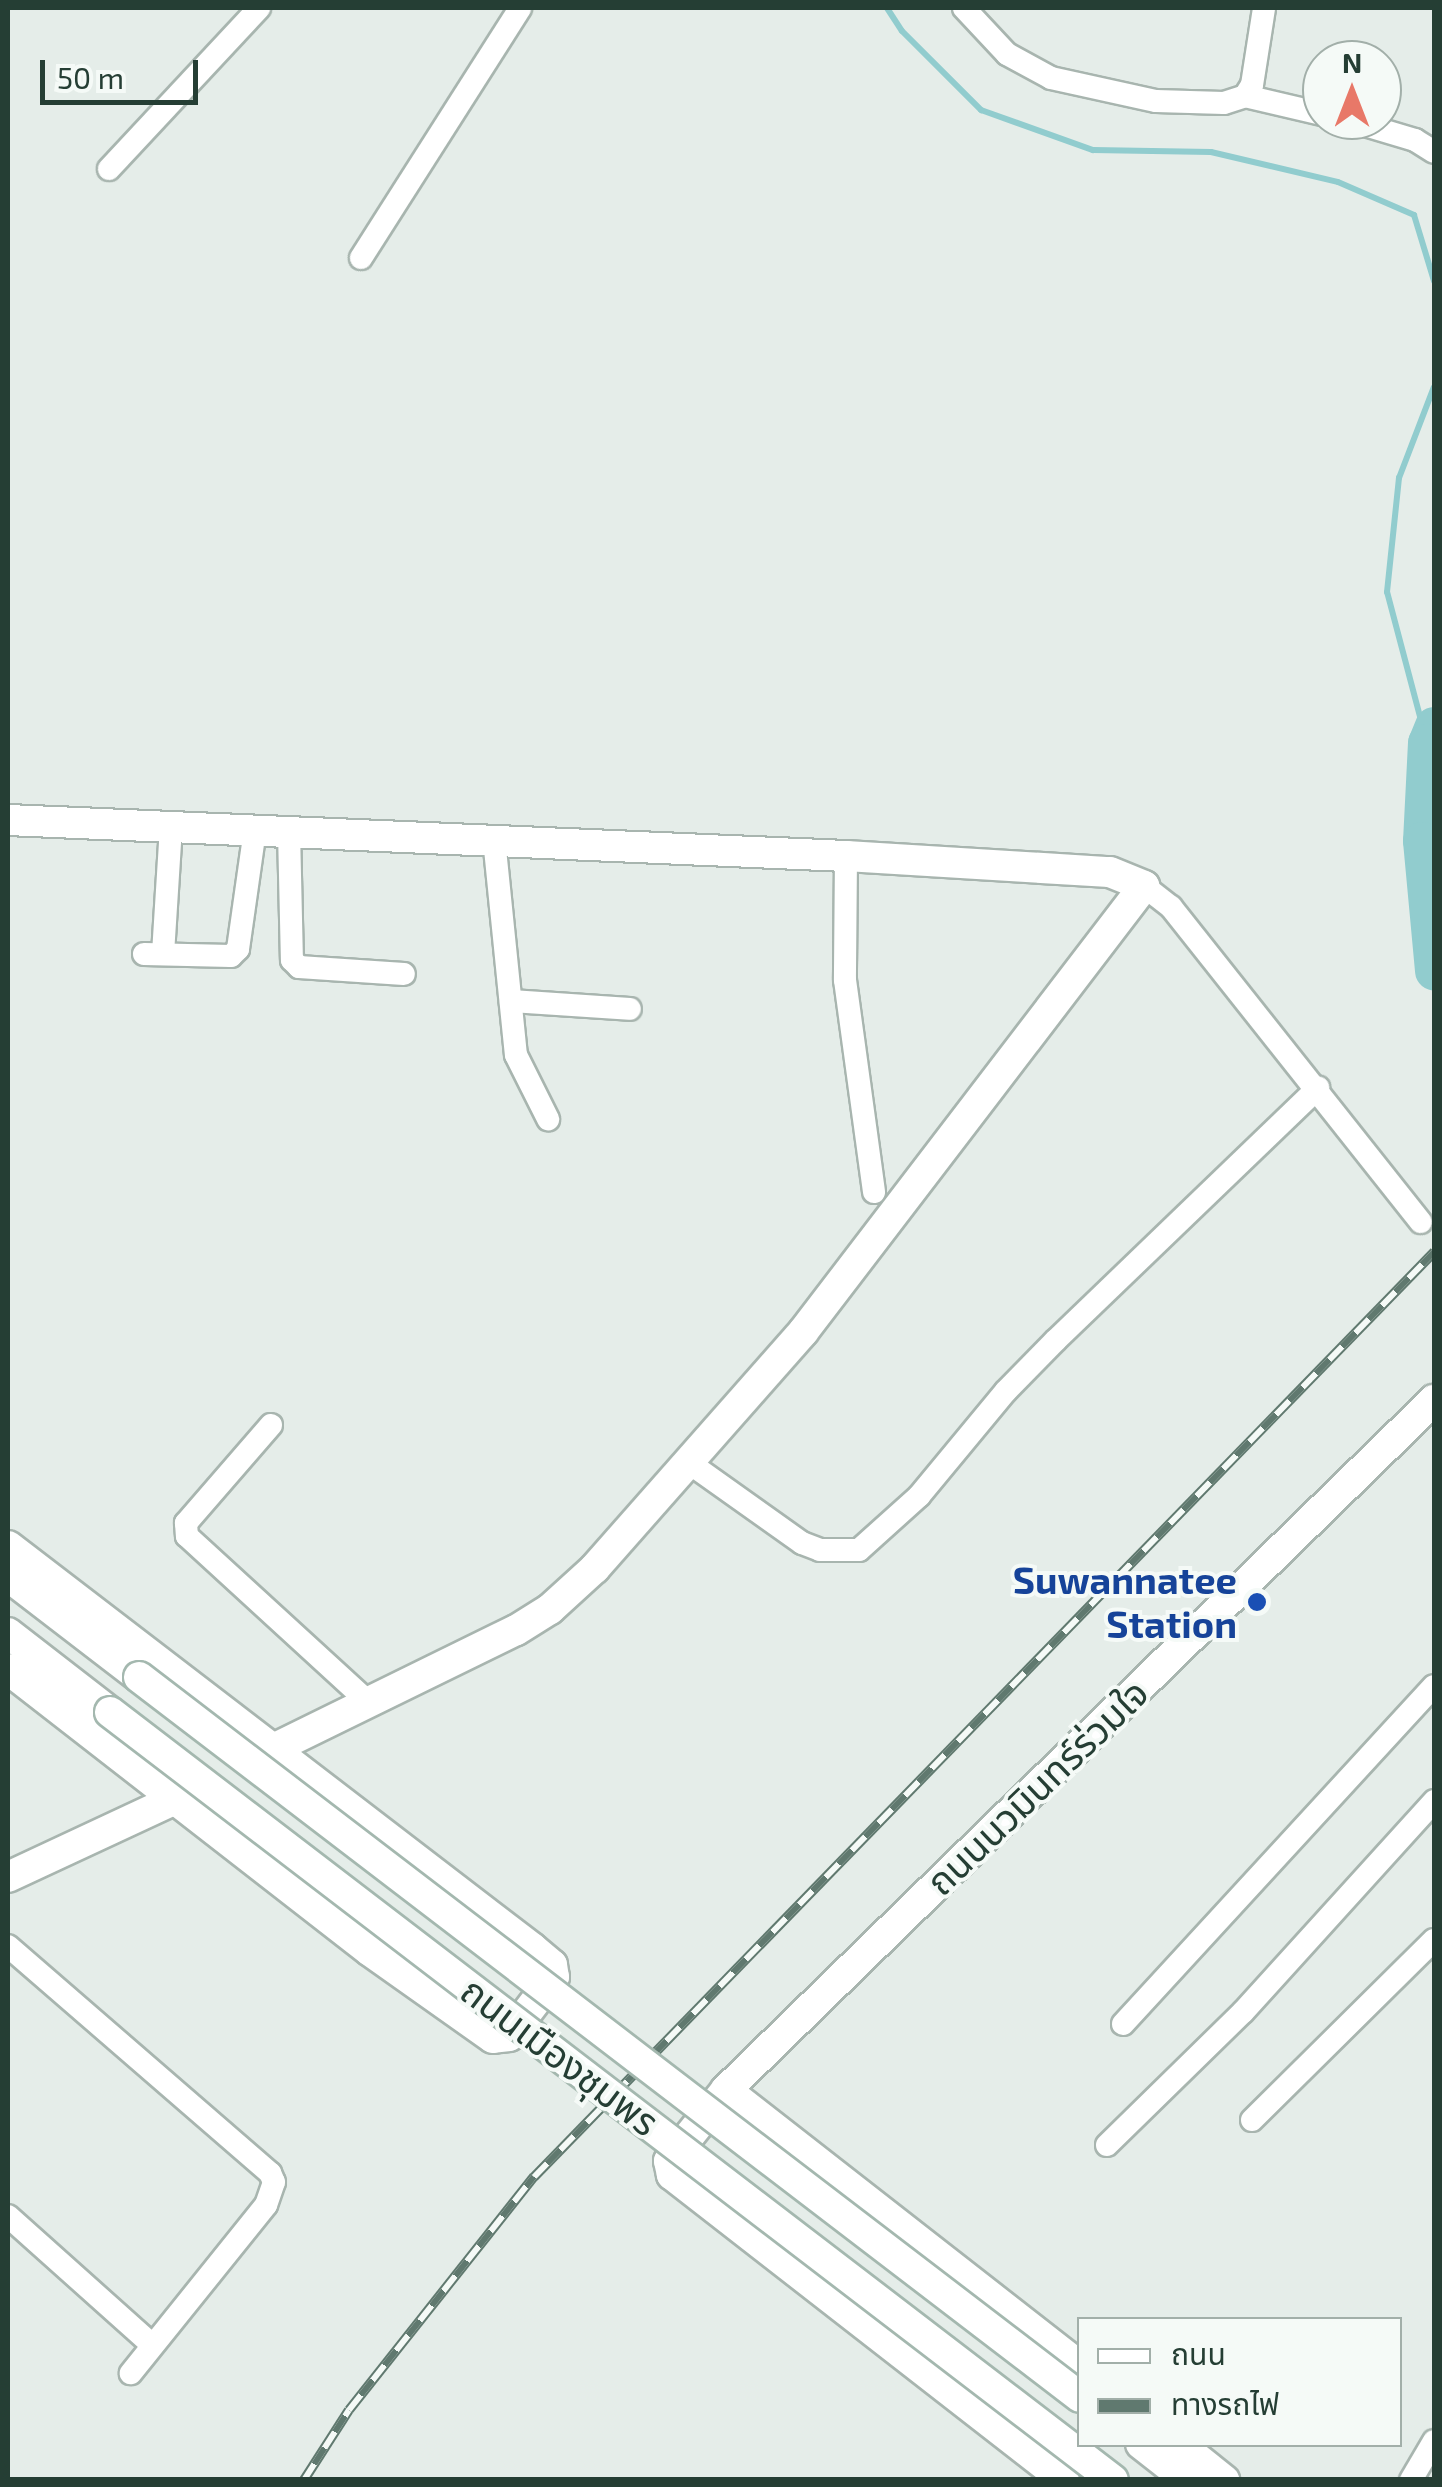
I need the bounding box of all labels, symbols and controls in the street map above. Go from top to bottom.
scale bar [45,40,202,102]
north arrow [1302,40,1402,140]
text: N [1342,45,1362,79]
text: 50 m [57,59,124,95]
place label: Suwannatee Station [1013,1557,1237,1646]
marker: Suwannatee Station [1246,1591,1268,1613]
street label: ถนนนวมินทร์ร่วมใจ [917,1670,1157,1904]
street label: ถนนเมืองชุมพร [452,1967,668,2145]
legend [1077,2317,1402,2447]
text: ถนน [1171,2335,1226,2371]
text: ทางรถไฟ [1171,2385,1279,2421]

